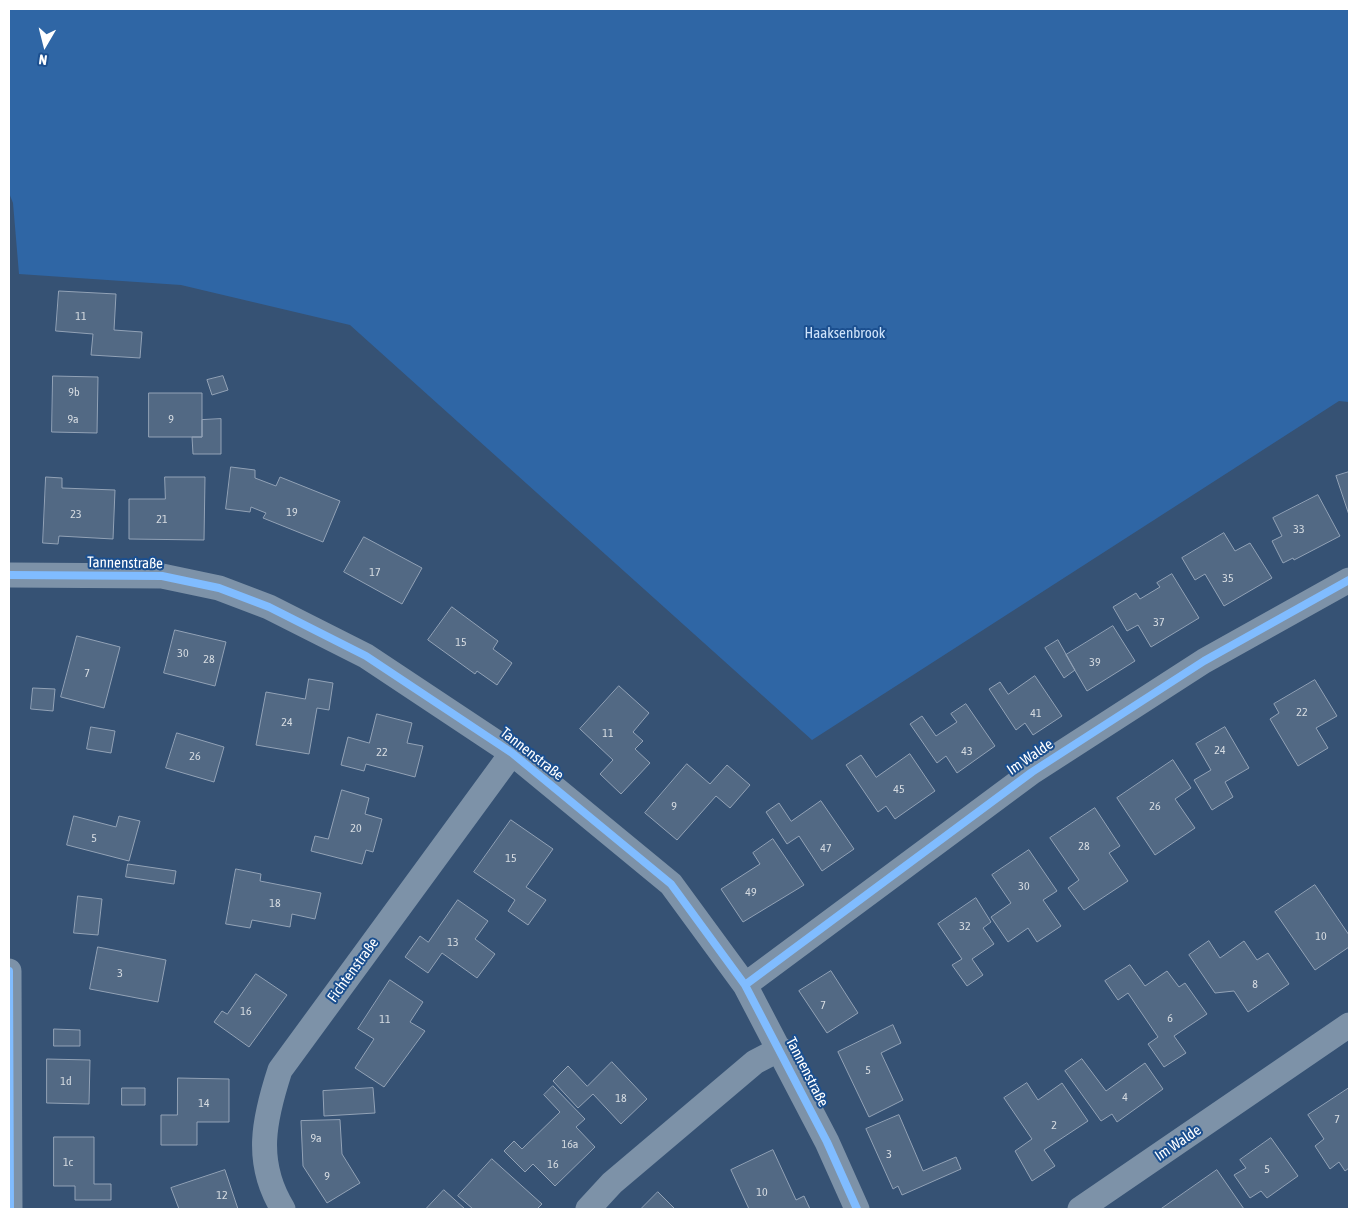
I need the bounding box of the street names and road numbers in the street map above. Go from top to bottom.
street label: Tannenstraße [87,553,163,573]
street label: Tannenstraße [497,724,567,784]
street label: Im Walde [1003,735,1057,779]
street label: Fichtenstraße [324,934,382,1006]
street label: Tannenstraße [782,1034,832,1110]
street label: Im Walde [1151,1121,1205,1165]

